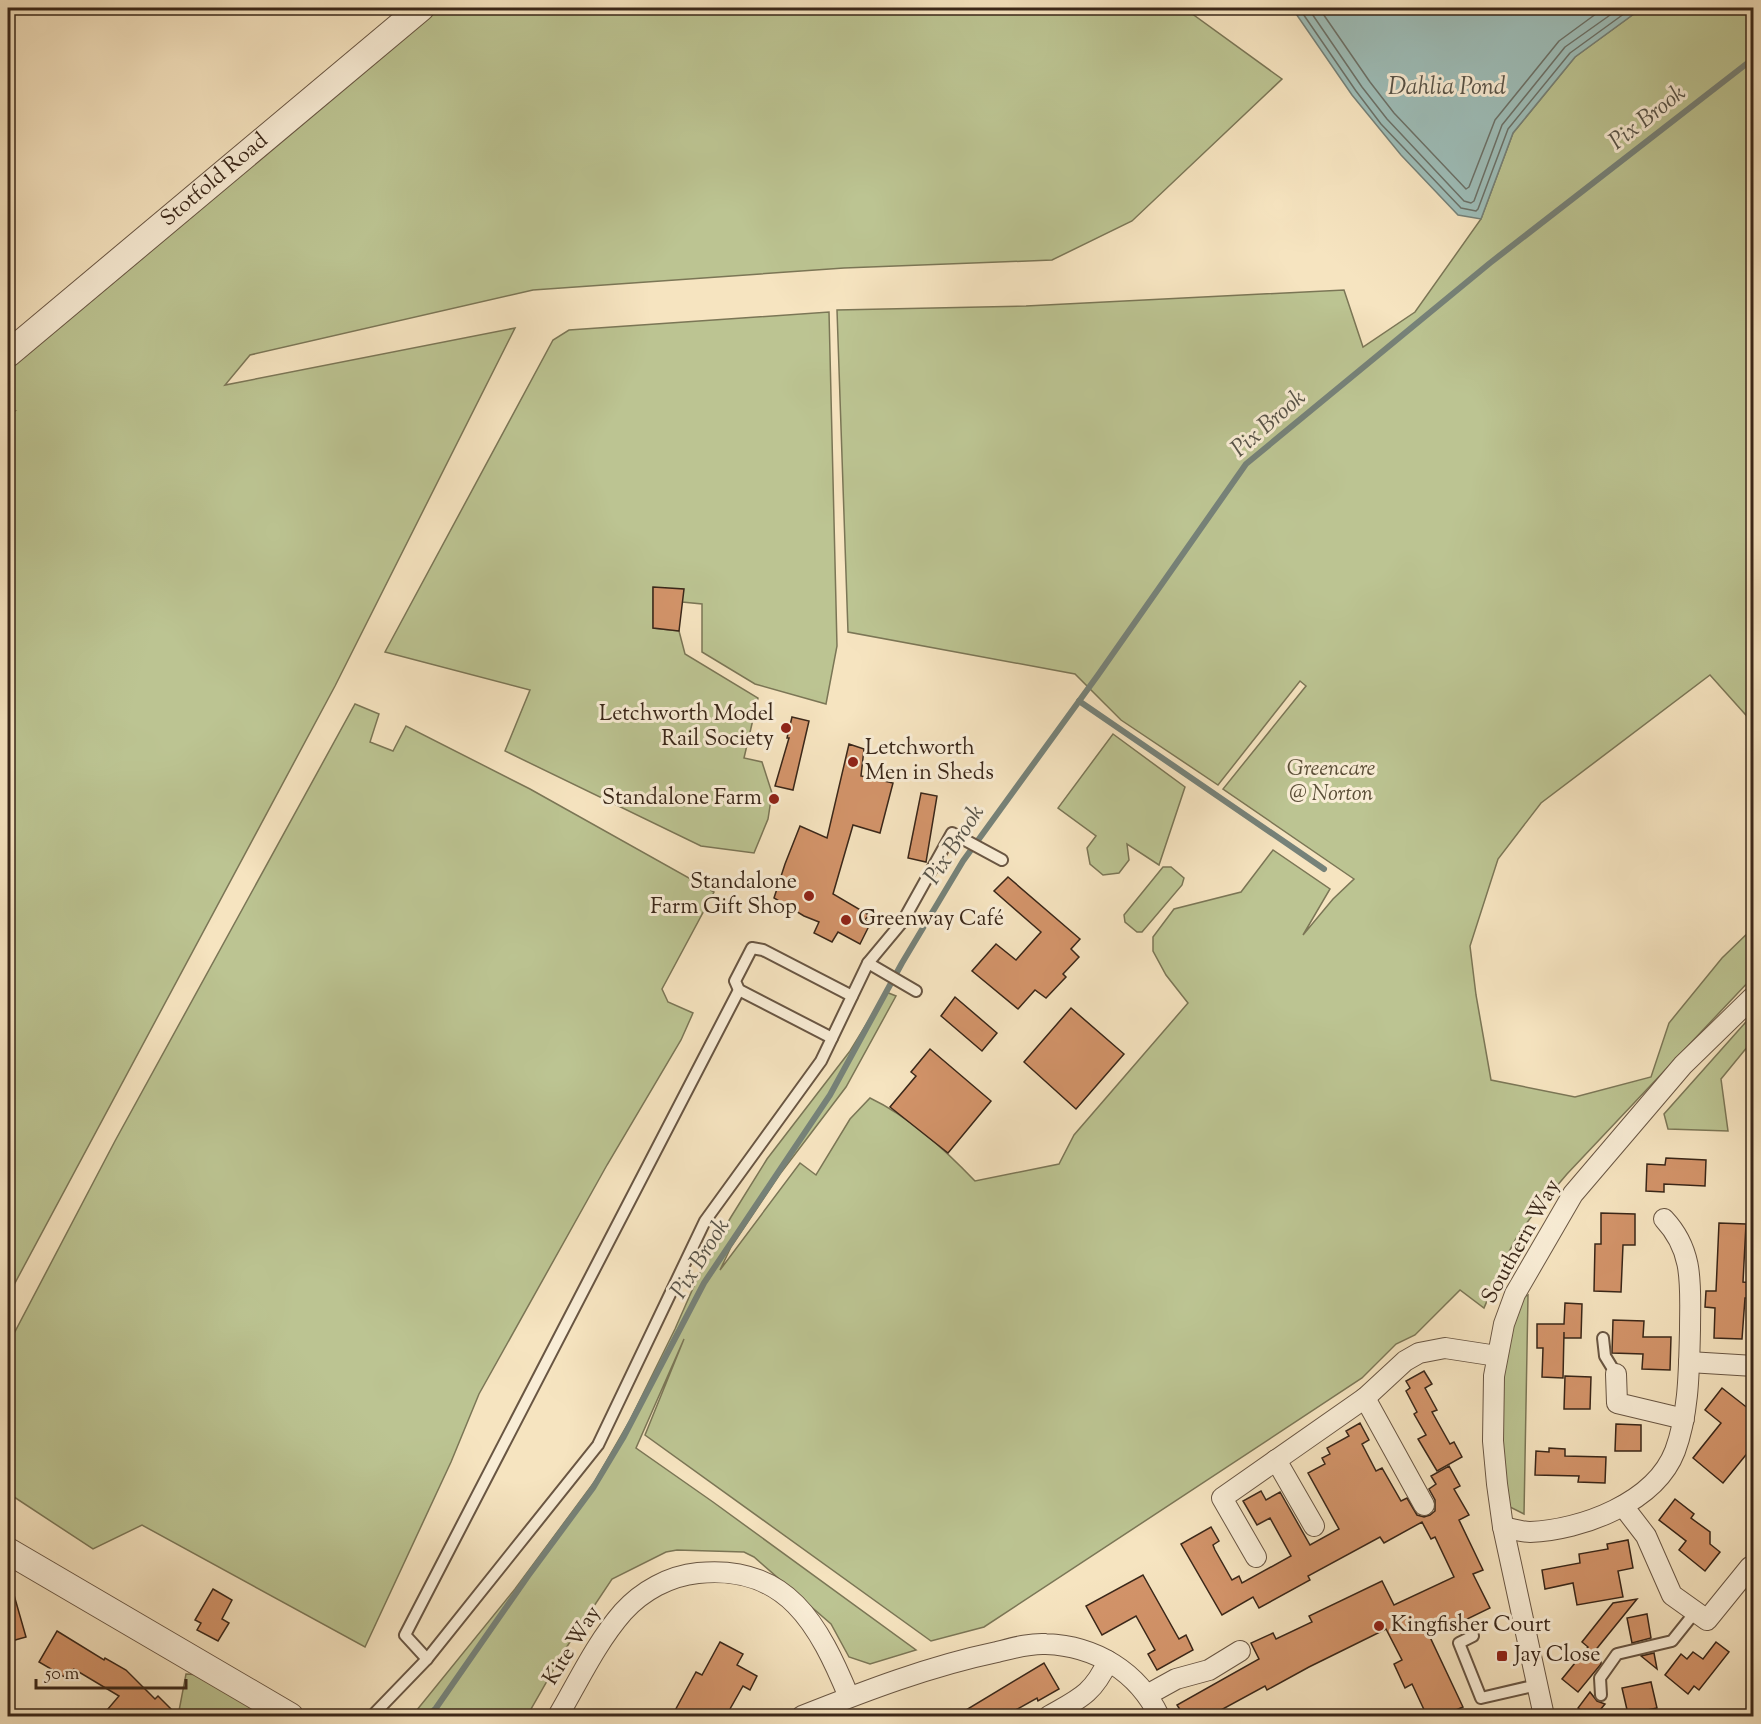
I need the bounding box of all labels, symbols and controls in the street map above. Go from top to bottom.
water label: Dahlia Pond [1388,71,1506,105]
water label: Pix Brook [1602,77,1694,159]
street label: Stotfold Road [154,126,276,235]
water label: Pix Brook [1224,382,1314,466]
place label: Letchworth Model Rail Society [599,699,774,756]
marker: Letchworth Model Rail Society [779,721,793,735]
place label: Letchworth Men in Sheds [865,733,994,790]
park label: Greencare @ Norton [1287,754,1375,811]
marker: Letchworth Men in Sheds [846,755,860,769]
place label: Standalone Farm [602,783,762,815]
marker: Standalone Farm [767,792,781,806]
water label: Pix Brook [916,798,994,892]
place label: Standalone Farm Gift Shop [650,867,797,924]
marker: Standalone Farm Gift Shop [802,889,816,903]
place label: Greenway Café [858,904,1004,936]
marker: Greenway Café [839,913,853,927]
street label: Southern Way [1475,1174,1570,1310]
water label: Pix Brook [663,1212,739,1306]
street label: Kite Way [536,1600,610,1692]
place label: Kingfisher Court [1391,1610,1551,1642]
marker: Kingfisher Court [1372,1619,1386,1633]
place label: Jay Close [1513,1640,1600,1672]
marker: Jay Close [1495,1649,1509,1663]
scale bar [36,1652,186,1690]
text: 50 m [44,1662,80,1688]

